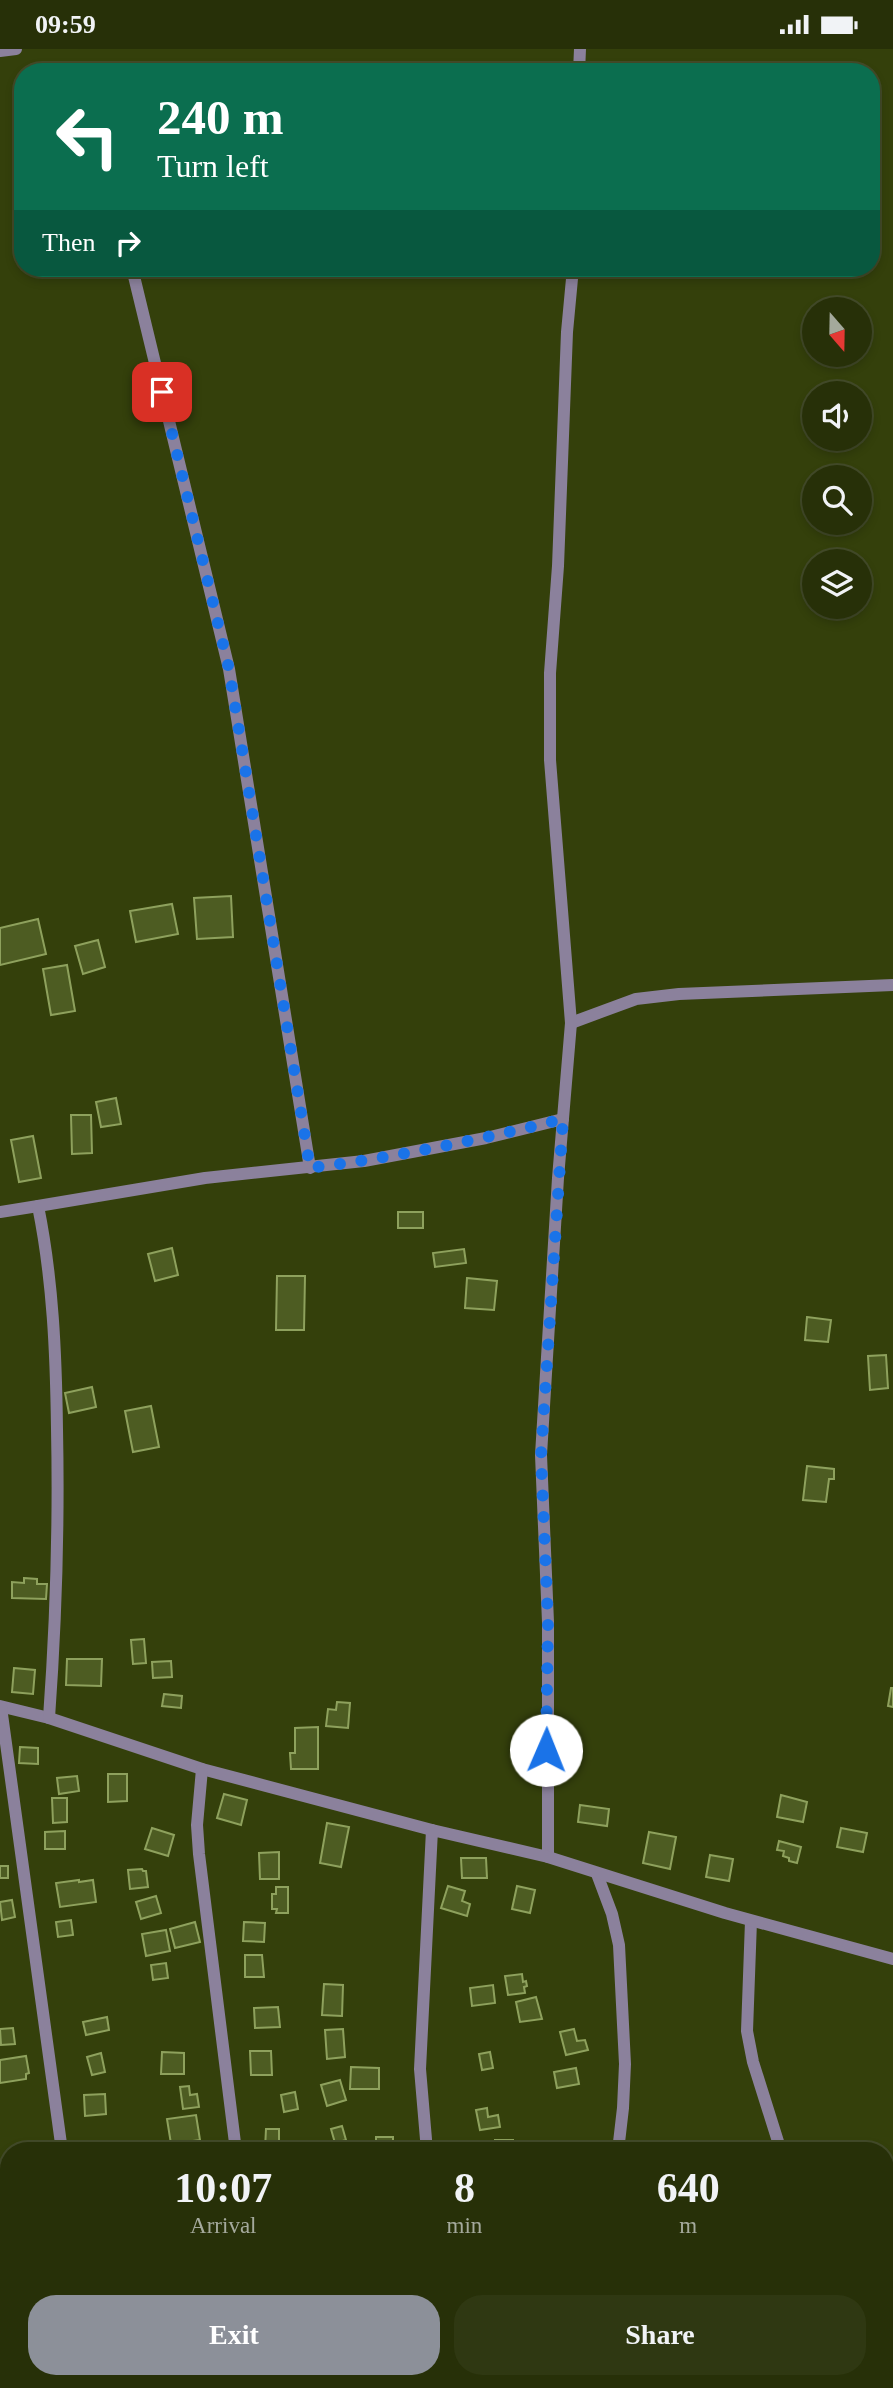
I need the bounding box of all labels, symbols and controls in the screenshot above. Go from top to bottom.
text: 09:59 [35,10,96,39]
text: 240 m [157,90,284,145]
icon: left [42,91,133,182]
text: Turn left [157,148,269,184]
icon: right [109,224,147,262]
text: Then [42,228,95,257]
north arrow [802,297,872,367]
map controls [802,297,872,619]
pin [132,362,192,422]
icon: arrive [143,373,181,411]
button: sound [802,381,872,451]
button: search [802,465,872,535]
button: layers [802,549,872,619]
position arrow [509,1713,583,1787]
text: 10:07 [174,2165,272,2211]
text: 8 [454,2165,475,2211]
text: 640 [657,2165,720,2211]
text: Arrival [190,2213,257,2238]
text: min [447,2213,482,2238]
text: m [679,2213,697,2238]
button: Exit [28,2295,440,2375]
button: Share [454,2295,866,2375]

